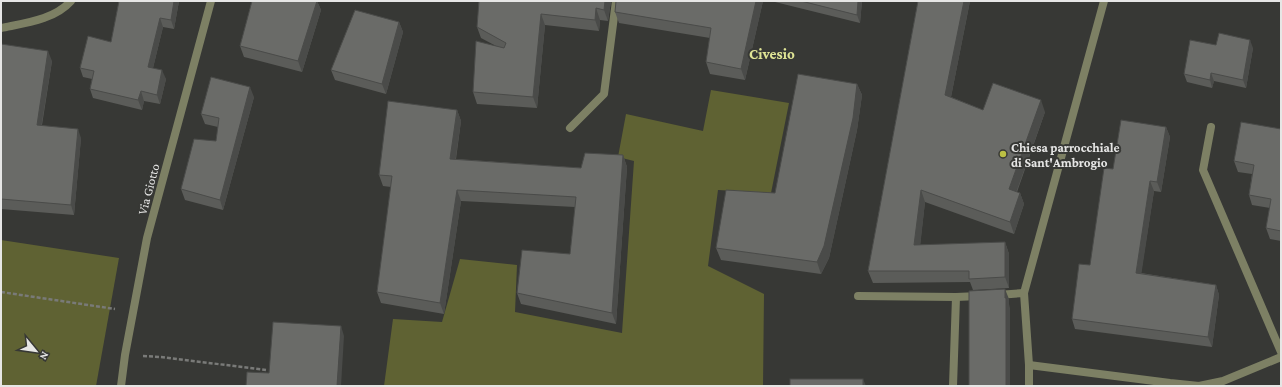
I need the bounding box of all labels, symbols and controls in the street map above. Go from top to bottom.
district label: Civesio [749,46,795,62]
place label: Chiesa parrocchiale di Sant'Ambrogio [1011,140,1120,170]
marker: Chiesa parrocchiale di Sant'Ambrogio [998,149,1008,159]
street label: Via Giotto [134,162,162,216]
north arrow [16,331,56,371]
text: N [37,350,52,362]

